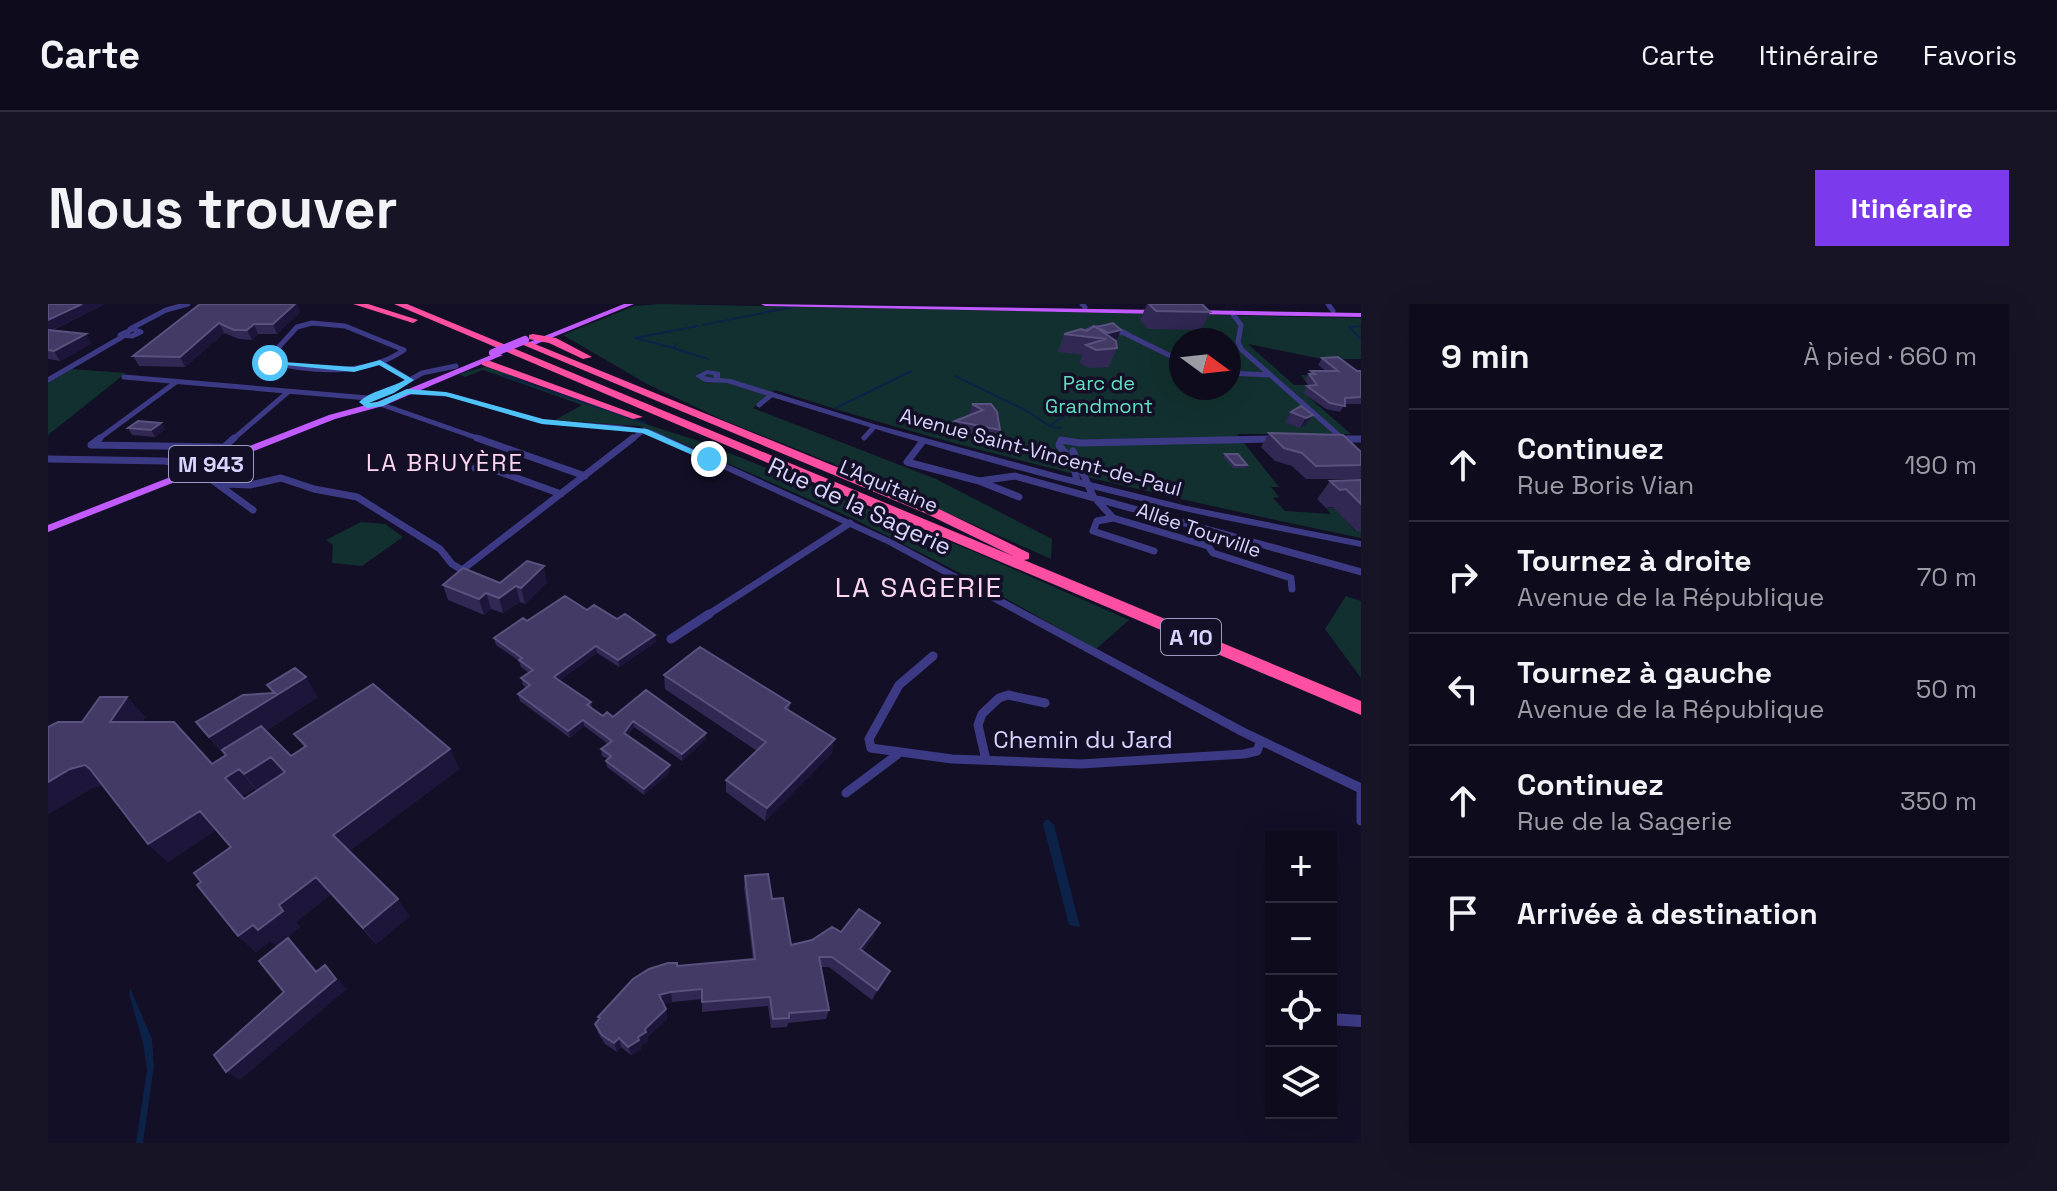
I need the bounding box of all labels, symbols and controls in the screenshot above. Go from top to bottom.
text: Carte [40,31,140,79]
text: Carte [1641,37,1715,73]
text: Itinéraire [1759,37,1879,73]
text: Favoris [1923,37,2017,73]
button: Itinéraire [1815,170,2009,246]
text: Nous trouver [48,173,398,244]
north arrow [1169,328,1241,400]
text: 9 min [1441,335,1530,378]
text: À pied · 660 m [1803,339,1977,373]
route start [252,345,288,381]
park label: Parc de Grandmont [1045,370,1153,419]
street label: Avenue Saint-Vincent-de-Paul [897,402,1185,502]
text: Continuez [1517,429,1664,468]
route end [691,441,727,477]
icon: ahead [1441,443,1485,487]
road number: M 943 [169,446,253,482]
district label: LA BRUYÈRE [366,447,524,478]
text: 190 m [1905,448,1977,482]
street label: Rue de la Sagerie [763,450,957,562]
street label: L'Aquitaine [836,454,942,518]
text: Rue Boris Vian [1517,468,1694,502]
street label: Allée Tourville [1133,497,1265,563]
text: Tournez à droite [1517,541,1751,580]
icon: right [1441,555,1485,599]
text: 70 m [1917,560,1977,594]
district label: LA SAGERIE [835,569,1003,605]
text: Avenue de la République [1517,580,1824,614]
road number: A 10 [1161,619,1221,655]
text: Tournez à gauche [1517,653,1772,692]
icon: left [1441,667,1485,711]
text: 50 m [1916,672,1977,706]
text: Avenue de la République [1517,692,1824,726]
street label: Chemin du Jard [993,724,1173,755]
text: Continuez [1517,765,1664,804]
icon: ahead [1441,779,1485,823]
text: 350 m [1900,784,1977,818]
text: Rue de la Sagerie [1517,804,1732,838]
map controls [1265,831,1337,1119]
button: + [1265,831,1337,903]
icon: arrive [1441,891,1485,935]
text: Arrivée à destination [1517,894,1818,933]
button: − [1265,903,1337,975]
button: locate [1265,975,1337,1047]
button: layers [1265,1047,1337,1119]

